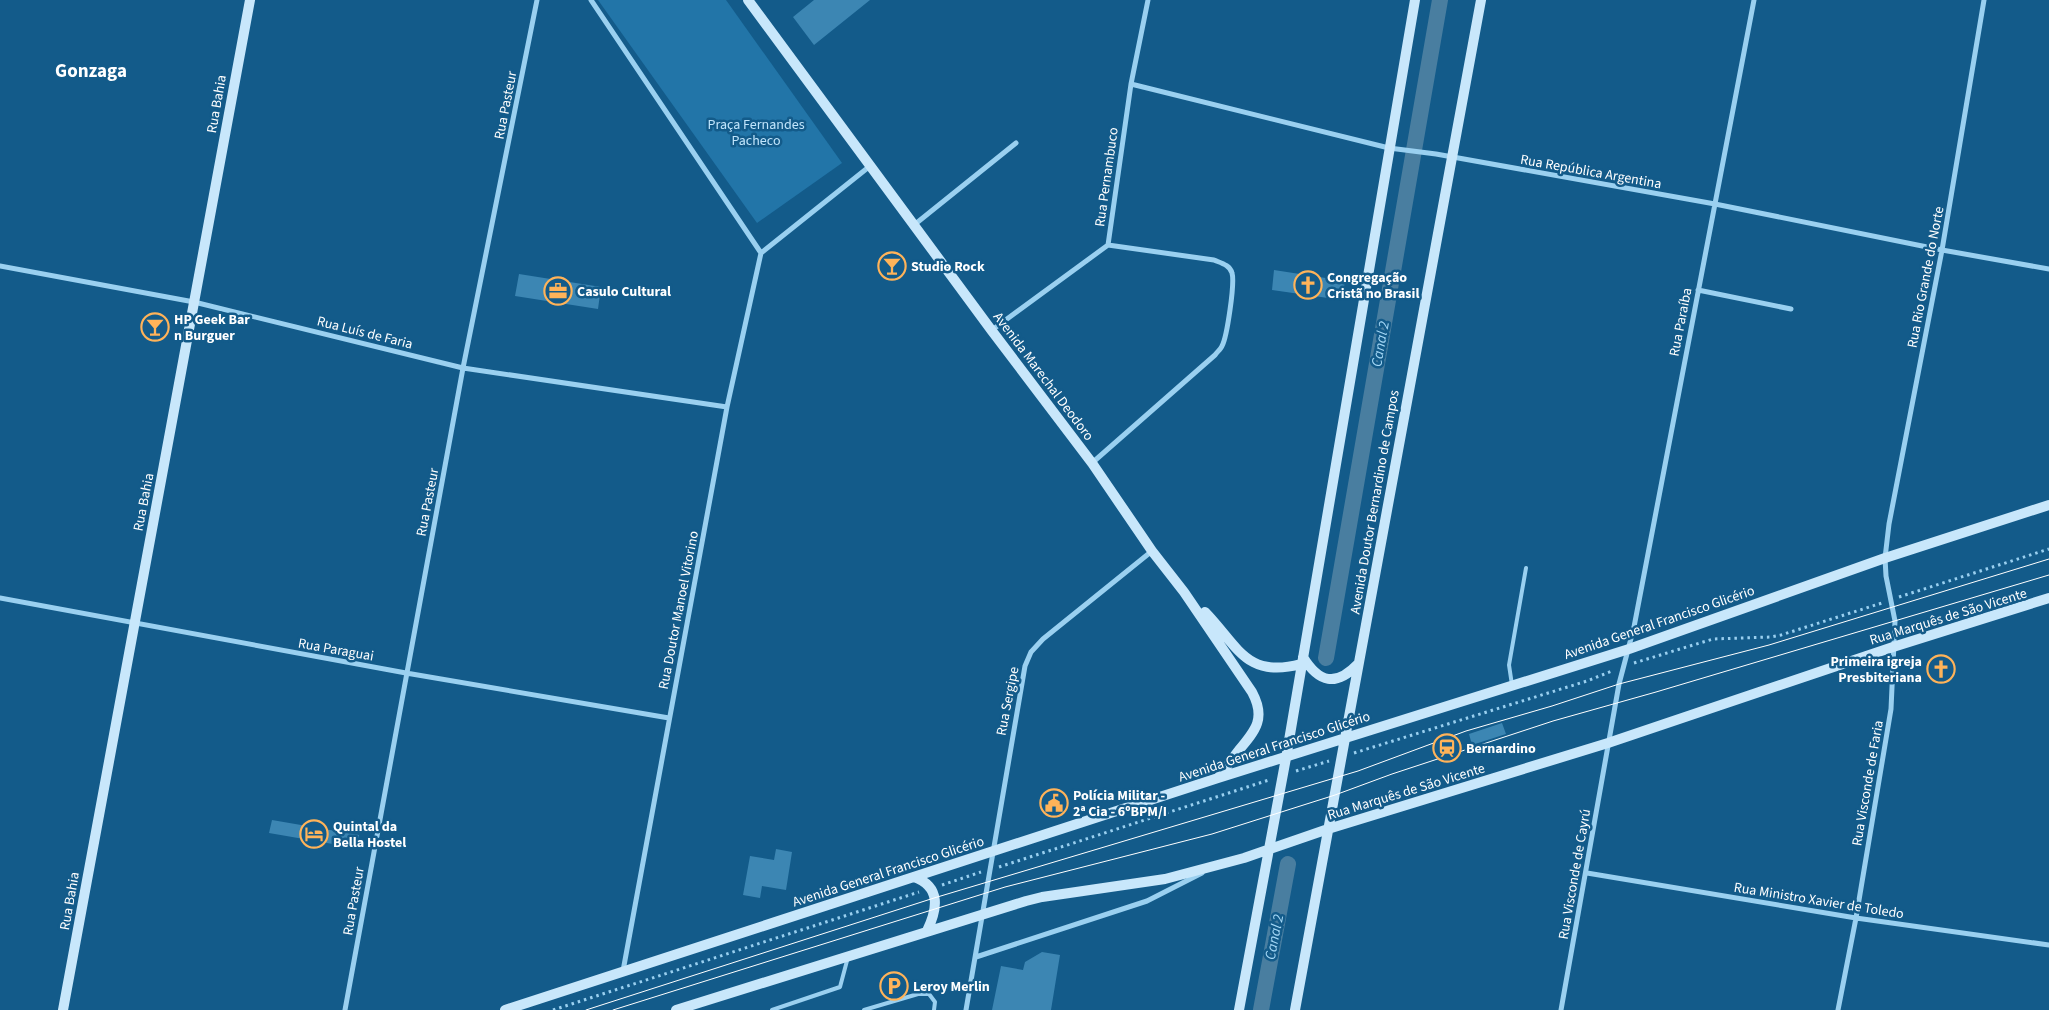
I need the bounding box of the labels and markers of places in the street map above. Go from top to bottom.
bar icon: Studio Rock [877,251,907,281]
place label: Studio Rock [911,257,985,277]
place label: Congregação Cristã no Brasil [1327,268,1419,304]
church icon: Congregação Cristã no Brasil [1293,270,1323,300]
office icon: Casulo Cultural [543,276,573,306]
place label: Casulo Cultural [577,282,671,302]
place label: HP Geek Bar n Burguer [174,310,250,346]
bar icon: HP Geek Bar n Burguer [140,312,170,342]
place label: Primeira igreja Presbiteriana [1830,652,1922,688]
church icon: Primeira igreja Presbiteriana [1926,654,1956,684]
station icon: Bernardino [1432,733,1462,763]
place label: Bernardino [1466,739,1536,759]
place label: Polícia Militar - 2ª Cia - 6ºBPM/I [1073,786,1167,822]
public building icon: Polícia Militar - 2ª Cia - 6ºBPM/I [1039,788,1069,818]
place label: Quintal da Bella Hostel [333,817,406,853]
hotel icon: Quintal da Bella Hostel [299,819,329,849]
parking icon: Leroy Merlin [879,971,909,1001]
place label: Leroy Merlin [913,977,990,997]

